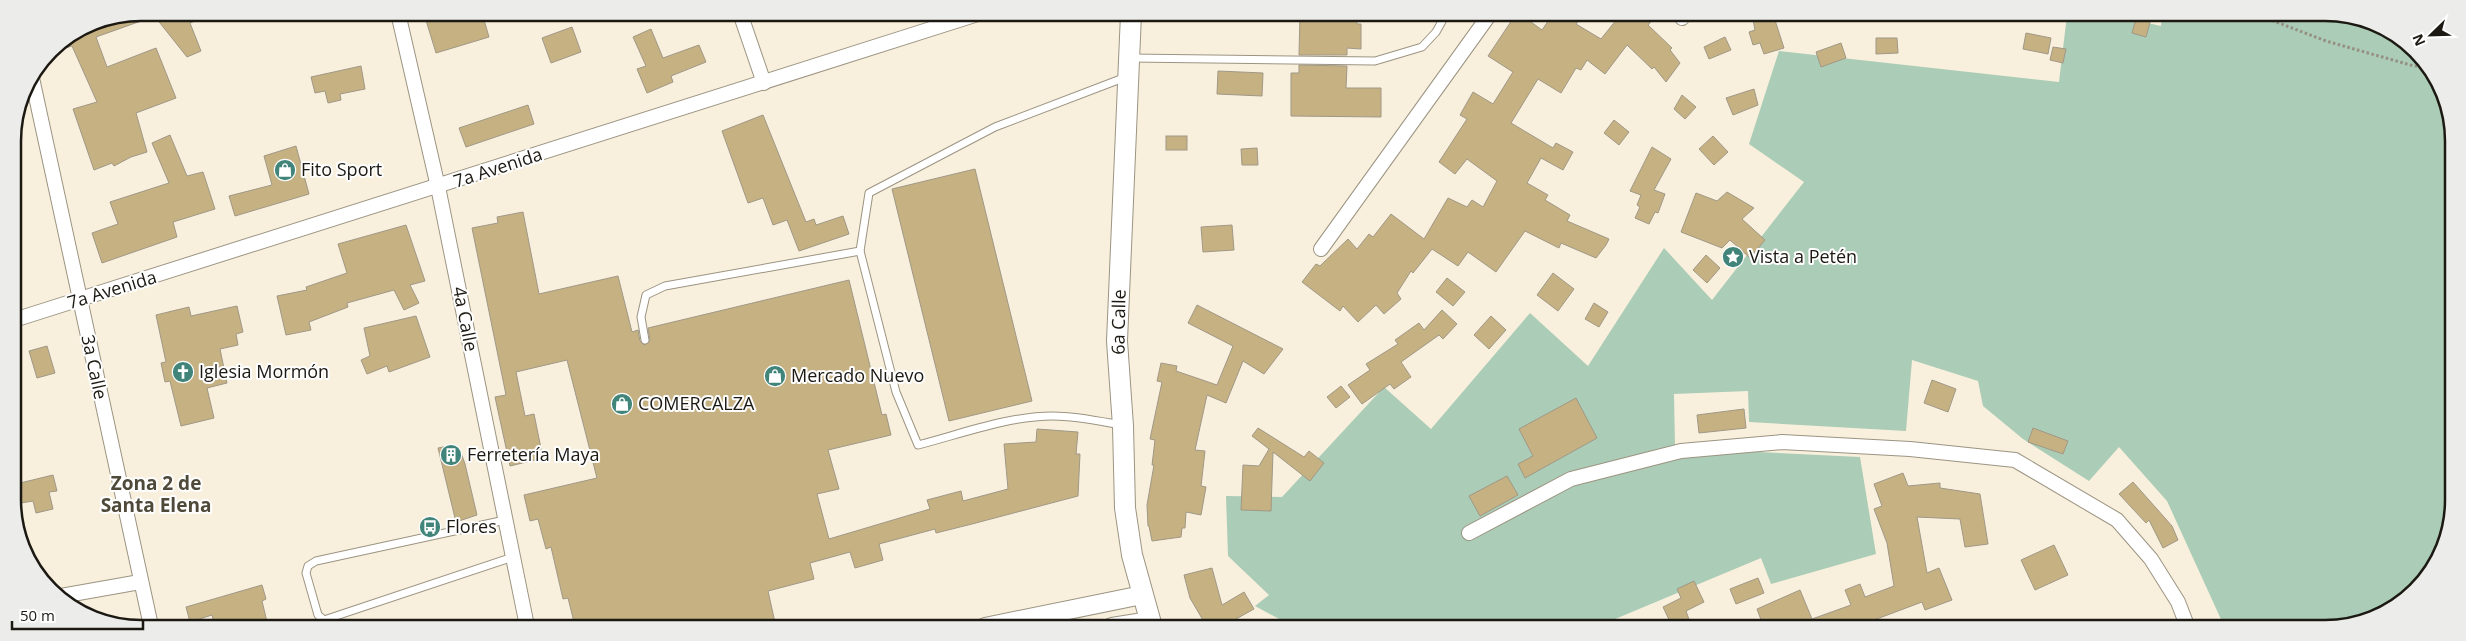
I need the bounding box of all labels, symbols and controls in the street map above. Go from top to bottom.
north arrow [2406,10,2456,60]
text: N [2408,31,2430,49]
street label: 7a Avenida [450,141,545,193]
place label: Fito Sport [301,157,382,181]
shop icon: Fito Sport [273,158,297,182]
place label: Vista a Petén [1749,244,1857,268]
place icon: Vista a Petén [1721,245,1745,269]
street label: 7a Avenida [64,264,159,314]
street label: 4a Calle [448,284,484,353]
street label: 6a Calle [1105,289,1131,355]
street label: 3a Calle [76,332,114,401]
place label: Iglesia Mormón [199,359,329,383]
church icon: Iglesia Mormón [171,360,195,384]
place label: Mercado Nuevo [791,363,924,387]
shop icon: Mercado Nuevo [763,364,787,388]
place label: COMERCALZA [638,391,755,415]
shop icon: COMERCALZA [610,392,634,416]
place label: Ferretería Maya [467,442,600,466]
building icon: Ferretería Maya [439,443,463,467]
district label: Zona 2 de Santa Elena [101,470,211,518]
place label: Flores [446,514,497,538]
bus stop icon: Flores [418,515,442,539]
scale bar [12,598,144,630]
text: 50 m [20,605,55,625]

